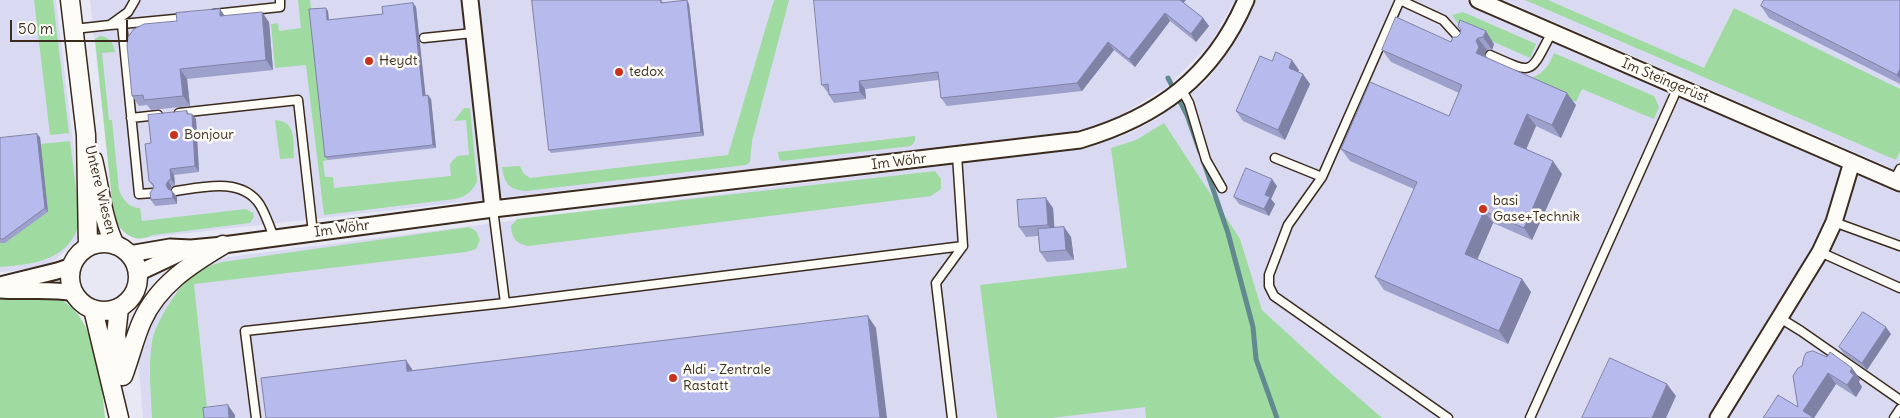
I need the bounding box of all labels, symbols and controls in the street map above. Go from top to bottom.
scale bar [12,10,130,42]
text: 50 m [18,19,53,38]
place label: Heydt [379,53,417,69]
marker: Heydt [363,55,375,67]
street label: Im Steingerüst [1619,55,1711,107]
place label: tedox [629,64,664,80]
marker: tedox [613,66,625,78]
place label: Bonjour [184,127,234,143]
marker: Bonjour [168,129,180,141]
street label: Untere Wiesen [81,144,119,236]
street label: Im Wöhr [870,150,928,174]
place label: basi Gase+Technik [1493,193,1580,226]
marker: basi Gase+Technik [1477,203,1489,215]
street label: Im Wöhr [313,217,371,241]
place label: Aldi - Zentrale Rastatt [683,362,771,394]
marker: Aldi - Zentrale Rastatt [667,372,679,384]

